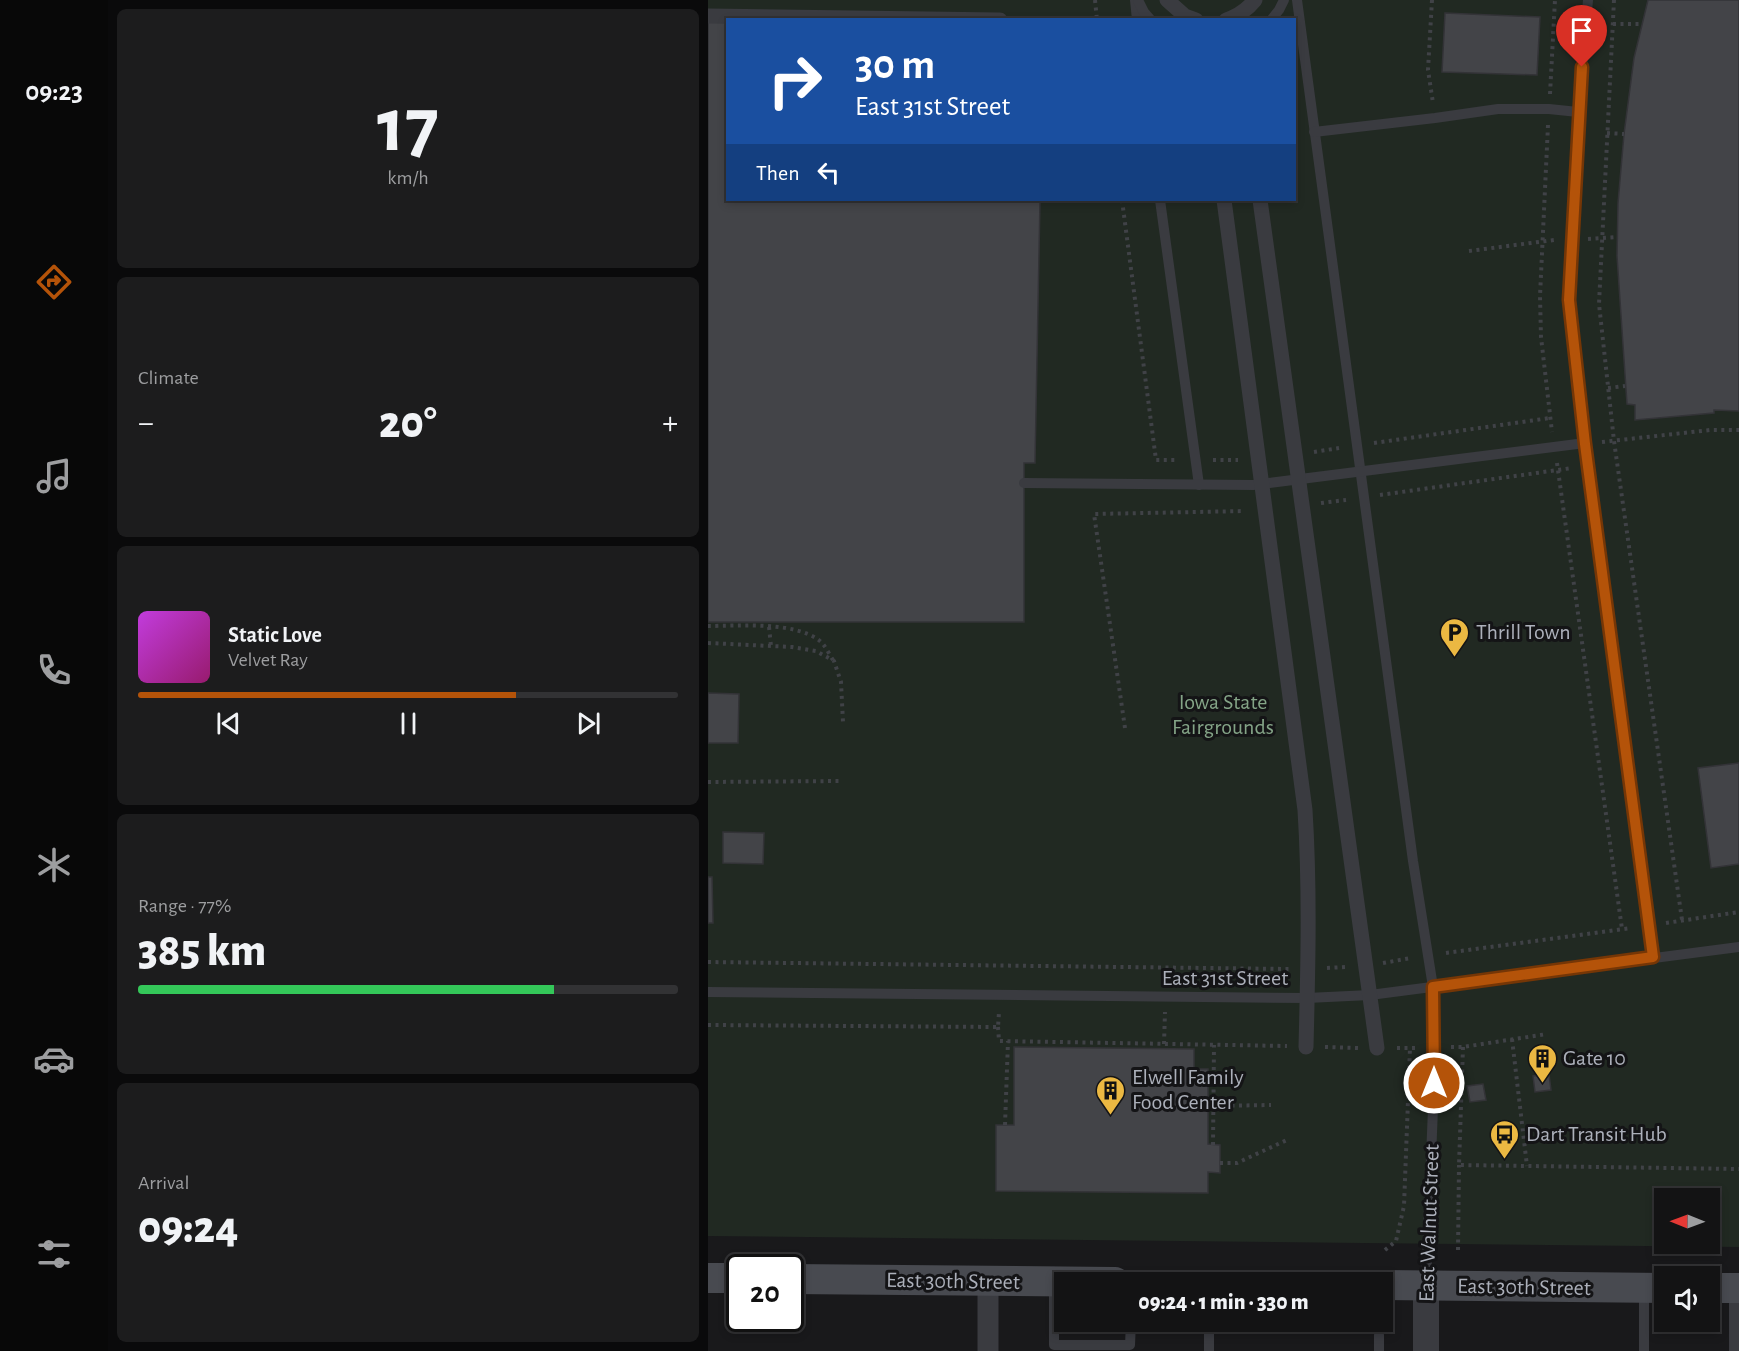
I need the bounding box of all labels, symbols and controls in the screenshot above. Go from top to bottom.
pin [1556,5,1607,67]
icon: arrive [1565,14,1598,47]
icon: right [756,42,834,120]
text: 30 m [855,44,935,86]
text: 09:23 [25,78,83,105]
text: 17 [377,88,439,166]
text: East 31st Street [855,93,1010,120]
icon: left [812,156,845,189]
text: Then [756,162,800,184]
text: km/h [387,168,429,188]
icon: directions [33,261,75,303]
text: Climate [138,368,199,388]
text: 20° [379,401,437,446]
text: − [138,407,154,440]
text: + [662,407,678,440]
icon: music [33,455,75,497]
parking icon: Thrill Town [1439,616,1471,658]
place label: Thrill Town [1476,621,1571,643]
text: Static Love [228,624,322,646]
icon: phone [33,649,75,691]
text: Velvet Ray [228,650,308,670]
park label: Iowa State Fairgrounds [1172,691,1274,738]
icon: previous [212,707,245,740]
icon: pause [392,707,425,740]
icon: next [572,707,605,740]
icon: climate [33,844,75,886]
text: Range · 77% [138,896,231,916]
text: 385 km [138,929,266,974]
street label: East 31st Street [1162,967,1288,989]
icon: car [33,1038,75,1080]
building icon: Gate 10 [1526,1042,1558,1084]
place label: Gate 10 [1563,1047,1626,1069]
position arrow [1402,1051,1466,1115]
place label: Elwell Family Food Center [1132,1066,1244,1113]
building icon: Elwell Family Food Center [1095,1074,1127,1116]
bus stop icon: Dart Transit Hub [1489,1118,1521,1160]
place label: Dart Transit Hub [1526,1123,1667,1145]
street label: East Walnut Street [1415,1144,1443,1302]
text: Arrival [138,1173,189,1193]
north arrow [1654,1188,1720,1254]
map controls [1654,1188,1720,1332]
text: 09:24 [138,1206,238,1251]
icon: filters [33,1233,75,1275]
speed limit sign: 20 [726,1254,804,1332]
button: sound [1654,1266,1720,1332]
street label: East 30th Street [886,1269,1020,1293]
street label: East 30th Street [1457,1275,1591,1299]
text: 09:24 · 1 min · 330 m [1138,1291,1309,1313]

